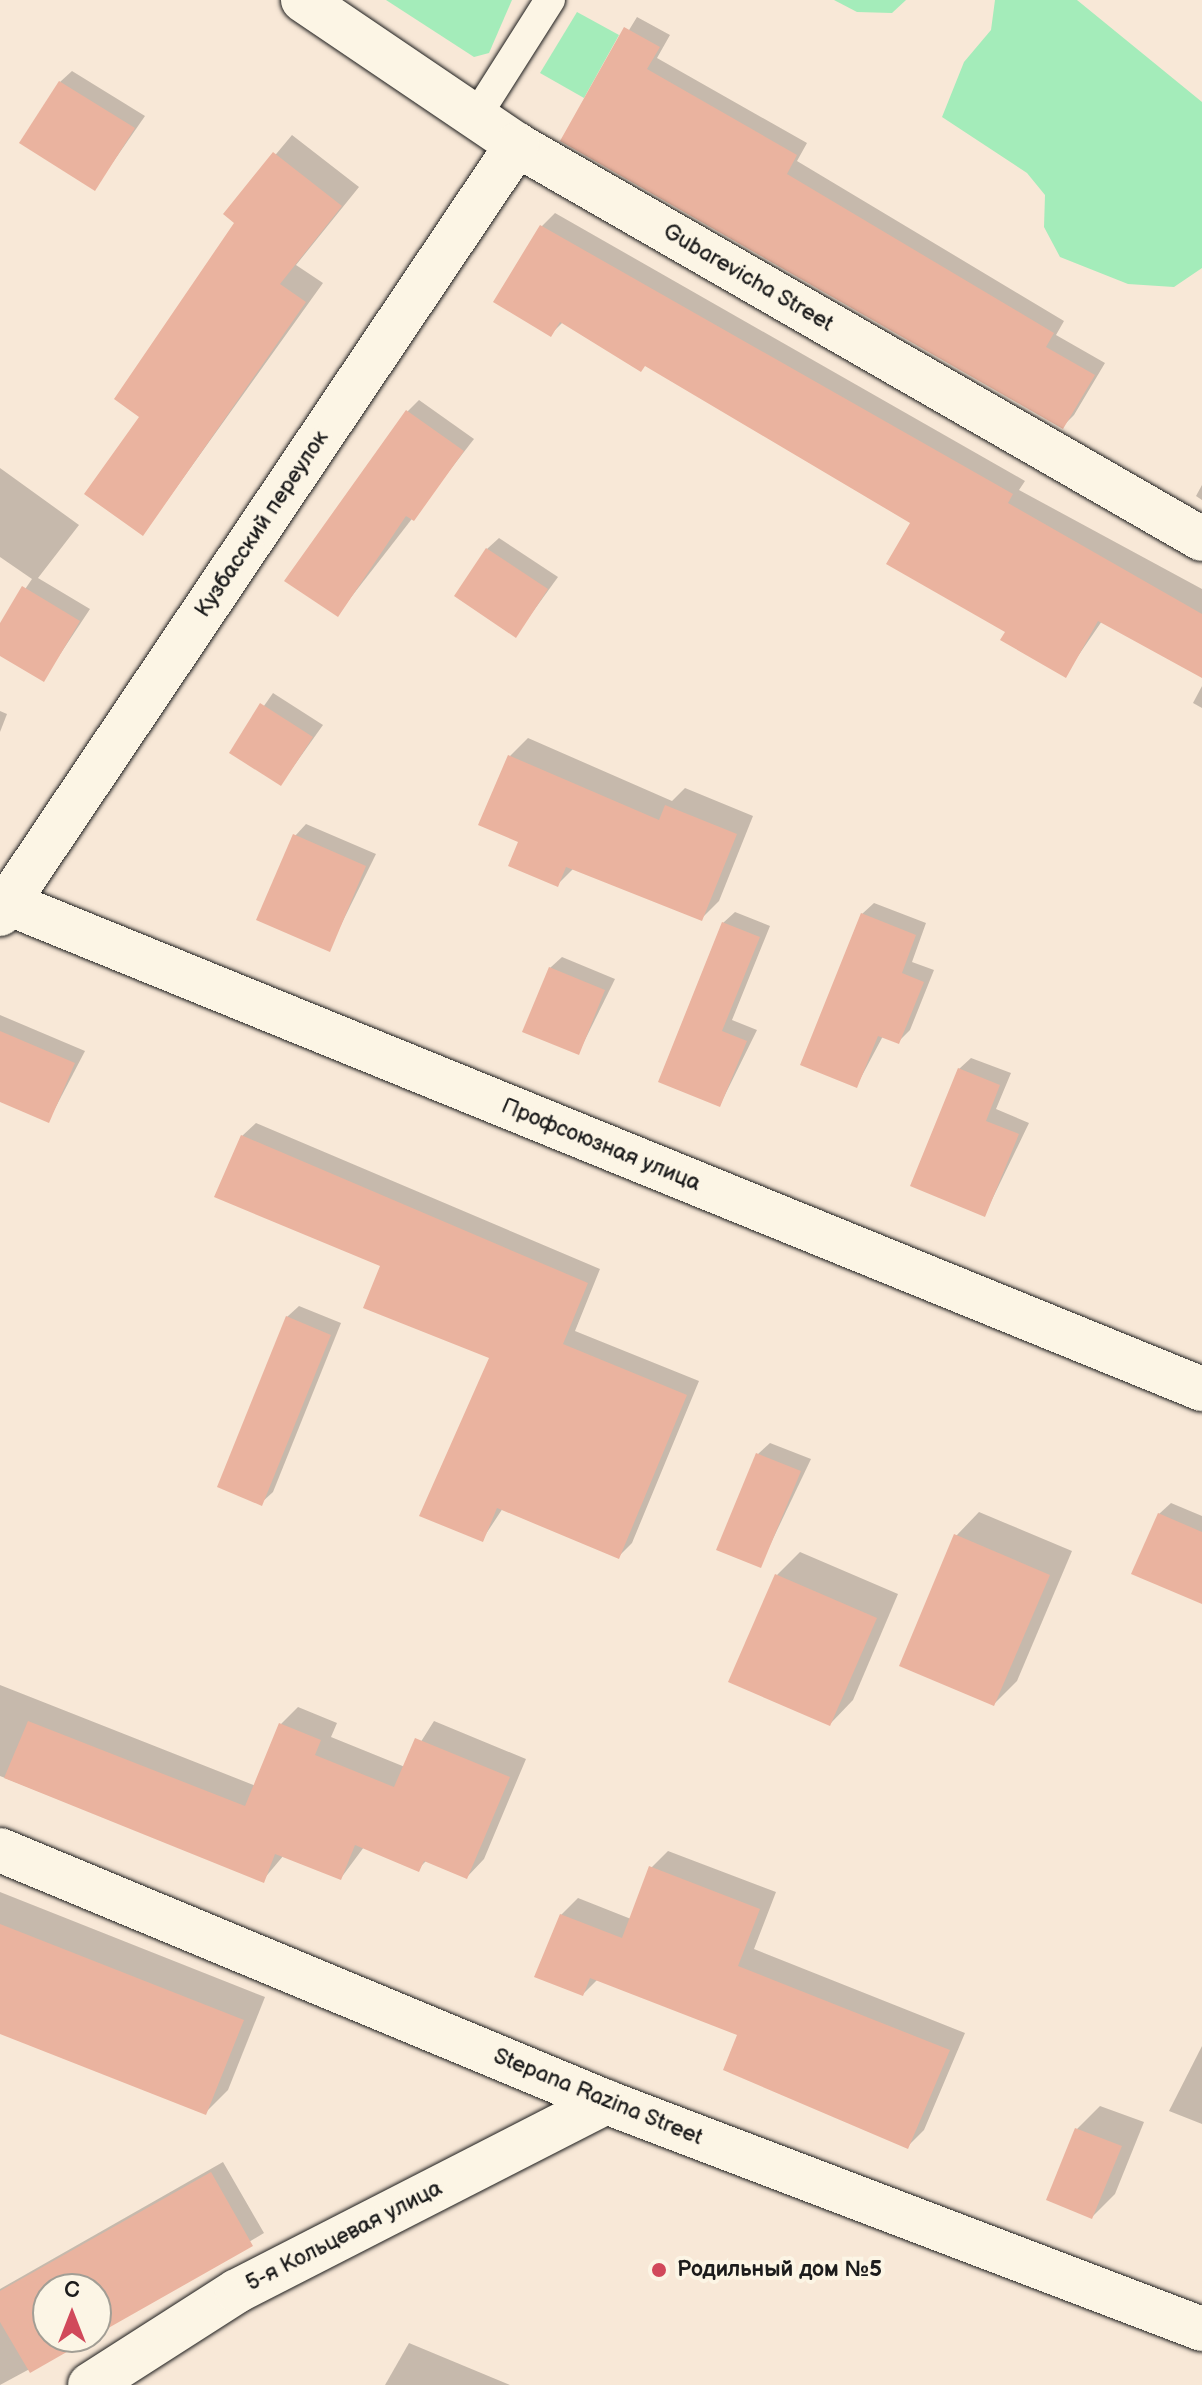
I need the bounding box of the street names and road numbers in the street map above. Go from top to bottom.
street label: Gubarevicha Street [658,218,838,338]
street label: Кузбасский переулок [190,426,334,622]
street label: Профсоюзная улица [498,1093,704,1197]
street label: Stepana Razina Street [489,2043,707,2151]
street label: 5-я Кольцевая улица [242,2175,446,2297]

